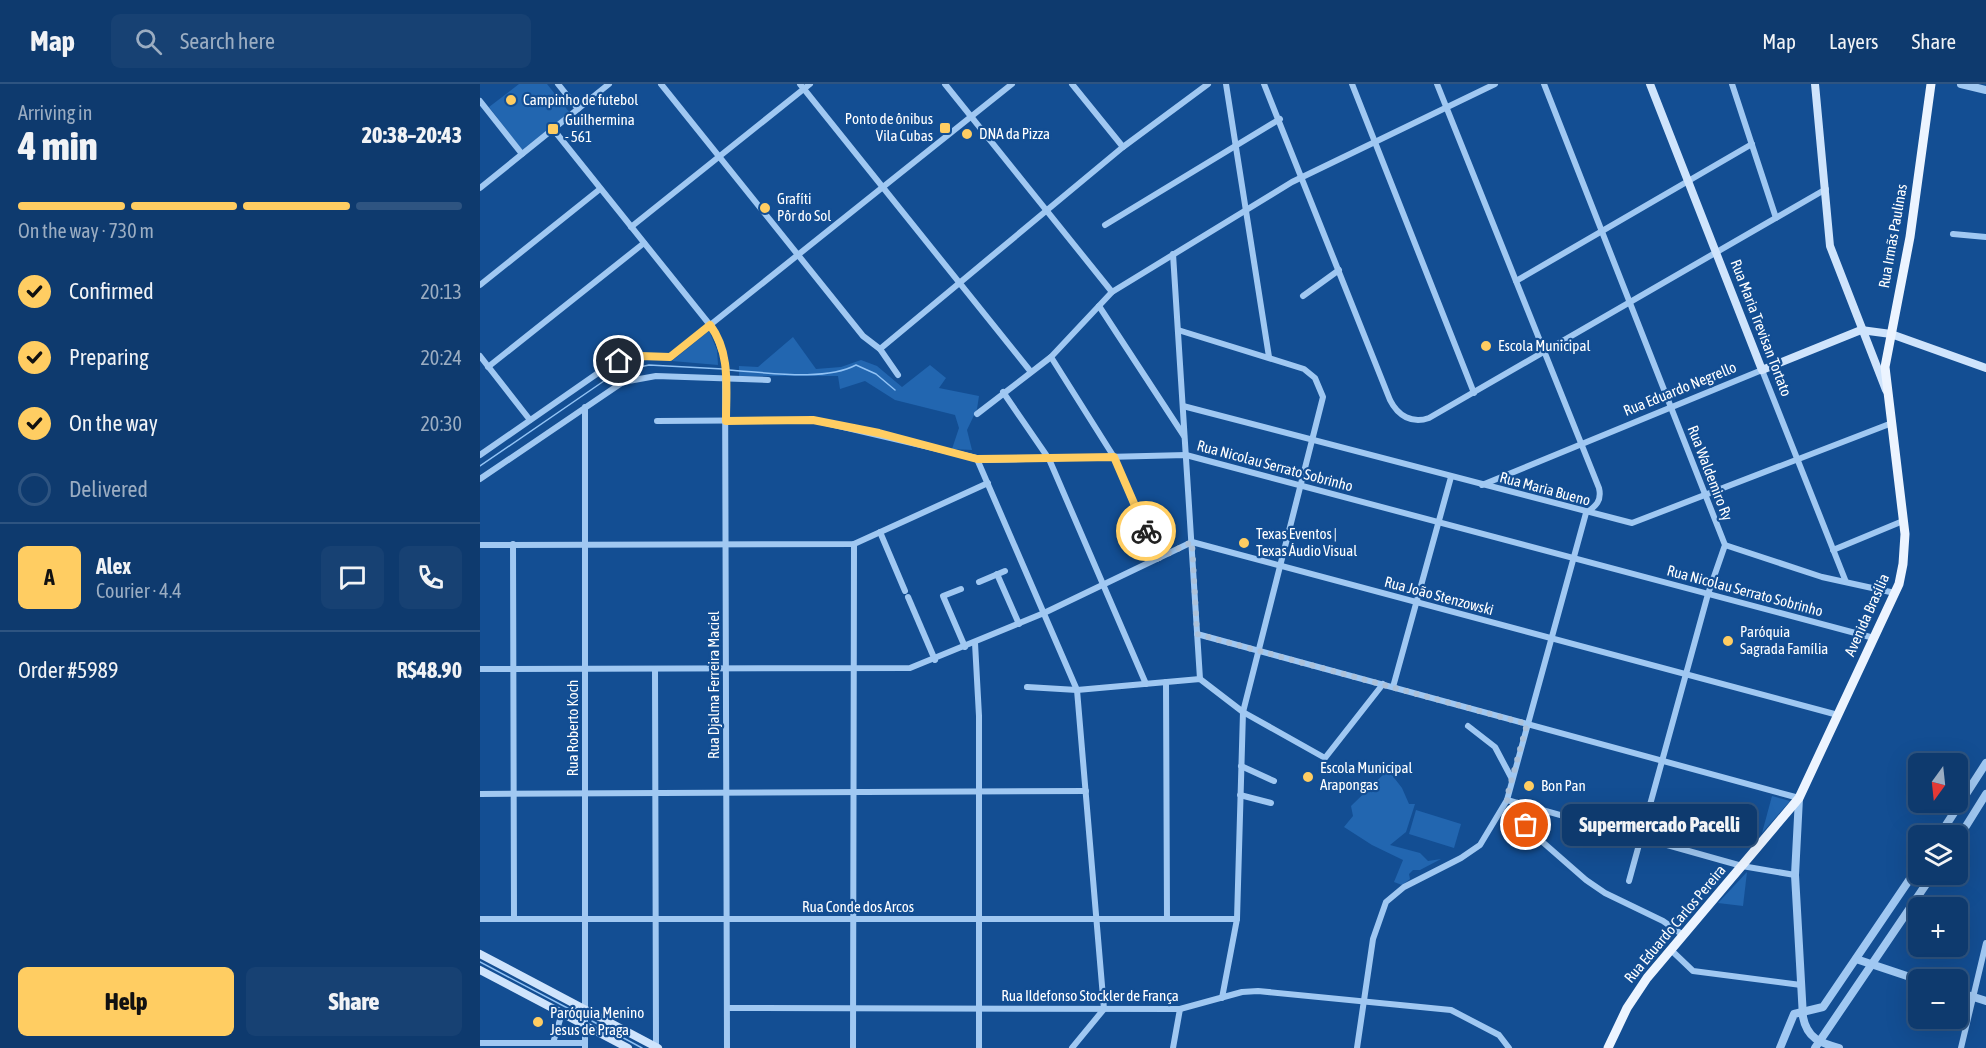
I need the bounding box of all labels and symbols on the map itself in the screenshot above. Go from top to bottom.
place label: Campinho de futebol [523,91,638,108]
marker: Campinho de futebol [504,93,518,107]
place label: Ponto de ônibus Vila Cubas [845,110,933,144]
place label: Guilhermina - 561 [565,111,635,145]
marker: Ponto de ônibus Vila Cubas [938,121,952,135]
marker: Guilhermina - 561 [546,122,560,136]
place label: DNA da Pizza [979,125,1050,142]
marker: DNA da Pizza [960,127,974,141]
street label: Rua Irmãs Paulinas [1875,183,1910,289]
place label: Grafíti Pôr do Sol [777,190,831,224]
marker: Grafíti Pôr do Sol [758,201,772,215]
street label: Rua Maria Trevisan Tortato [1728,257,1795,399]
pin [593,335,644,386]
place label: Escola Municipal [1498,337,1590,354]
marker: Escola Municipal [1479,339,1493,353]
street label: Rua Eduardo Negrello [1621,358,1739,419]
street label: Rua Waldemiro Ry [1685,423,1736,523]
street label: Rua Nicolau Serrato Sobrinho [1195,437,1355,495]
street label: Rua Maria Bueno [1498,468,1592,509]
courier [1116,501,1176,561]
place label: Texas Eventos | Texas Áudio Visual [1256,525,1357,559]
marker: Texas Eventos | Texas Áudio Visual [1237,536,1251,550]
street label: Rua Nicolau Serrato Sobrinho [1665,562,1825,620]
street label: Avenida Brasília [1841,571,1892,659]
street label: Rua João Stenzowski [1383,573,1496,618]
street label: Rua Djalma Ferreira Maciel [705,611,722,759]
place label: Paróquia Sagrada Família [1740,623,1828,657]
marker: Paróquia Sagrada Família [1721,634,1735,648]
street label: Rua Roberto Koch [564,680,581,776]
north arrow [1908,753,1968,813]
place label: Escola Municipal Arapongas [1320,759,1412,793]
marker: Escola Municipal Arapongas [1301,770,1315,784]
place label: Bon Pan [1541,777,1586,794]
marker: Bon Pan [1522,779,1536,793]
pin [1500,799,1551,850]
callout: Supermercado Pacelli [1562,804,1757,846]
street label: Rua Eduardo Carlos Pereira [1620,861,1729,986]
street label: Rua Conde dos Arcos [802,898,914,915]
street label: Rua Ildefonso Stockler de França [1001,987,1179,1004]
place label: Paróquia Menino Jesus de Praga [550,1004,644,1038]
marker: Paróquia Menino Jesus de Praga [531,1015,545,1029]

